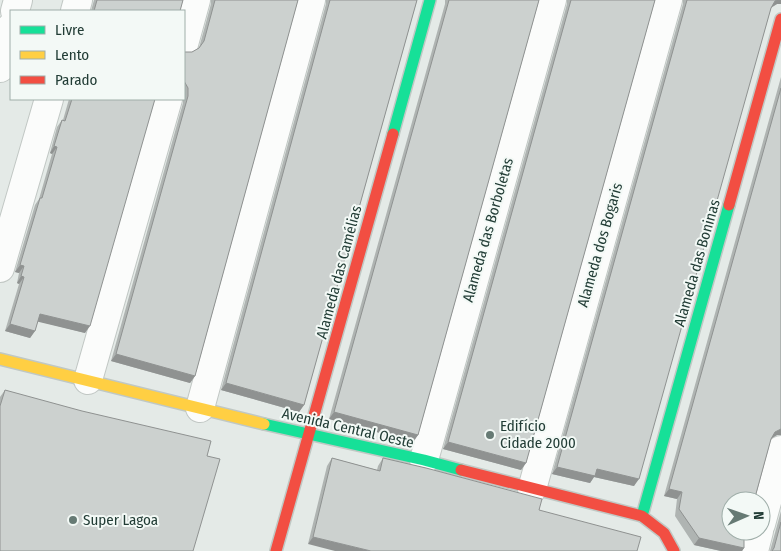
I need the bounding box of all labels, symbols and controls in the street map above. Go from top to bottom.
legend [10,10,185,100]
text: Livre [55,21,84,39]
text: Lento [55,46,89,64]
text: Parado [55,71,98,89]
street label: Alameda das Borboletas [459,156,517,304]
street label: Alameda dos Bogaris [574,181,626,309]
street label: Alameda das Boninas [670,197,724,329]
street label: Alameda das Camélias [313,203,365,341]
street label: Avenida Central Oeste [280,404,416,452]
place label: Edifício Cidade 2000 [500,417,576,452]
marker: Edifício Cidade 2000 [484,429,496,441]
north arrow [721,491,771,541]
place label: Super Lagoa [83,511,158,529]
text: N [750,511,767,520]
marker: Super Lagoa [67,514,79,526]

